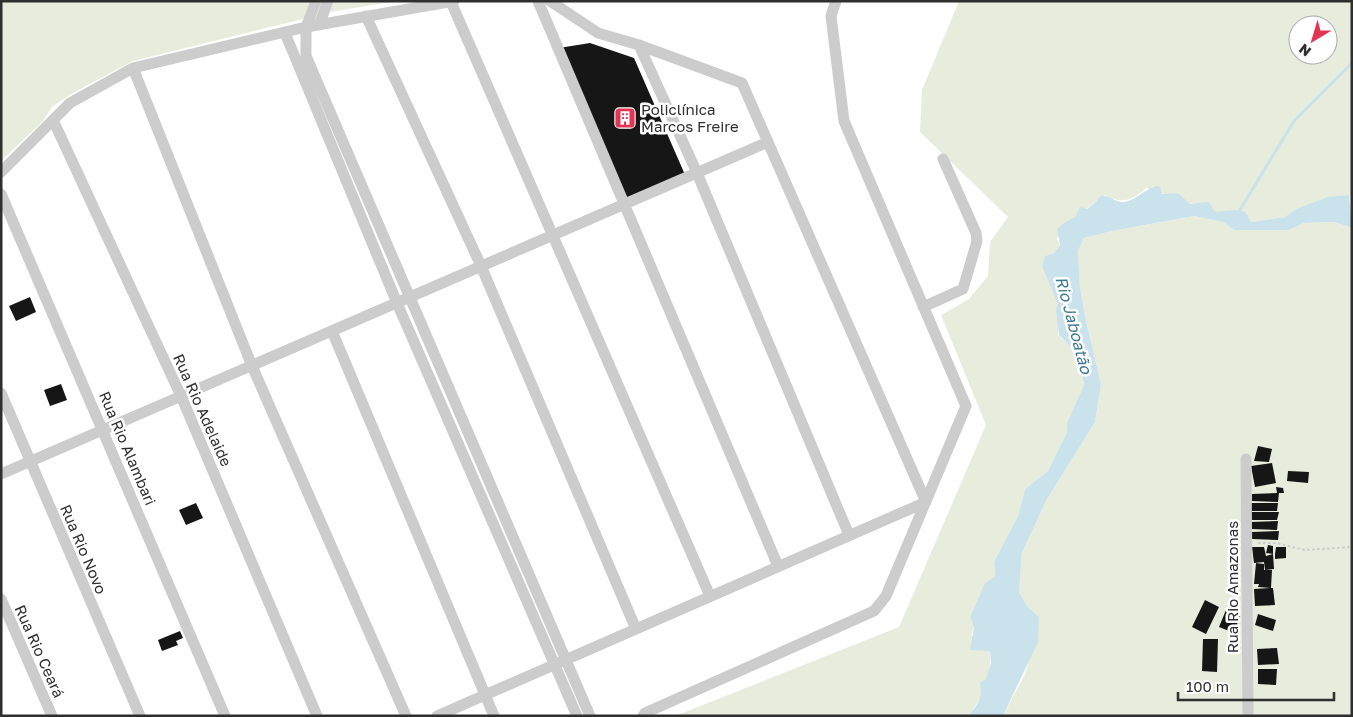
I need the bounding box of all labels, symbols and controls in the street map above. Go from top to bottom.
north arrow [1288,15,1338,65]
text: N [1295,41,1314,61]
place label: Policlínica Marcos Freire [641,100,739,135]
building icon: Policlínica Marcos Freire [613,106,637,130]
water label: Rio Jaboatão [1051,274,1097,377]
street label: Rua Rio Adelaide [170,351,236,469]
street label: Rua Rio Alambari [96,388,160,508]
street label: Rua Rio Novo [57,502,111,596]
street label: Rua Rio Amazonas [1223,521,1241,653]
street label: Rua Rio Ceará [11,602,69,700]
scale bar [1178,670,1334,702]
text: 100 m [1186,677,1229,695]

